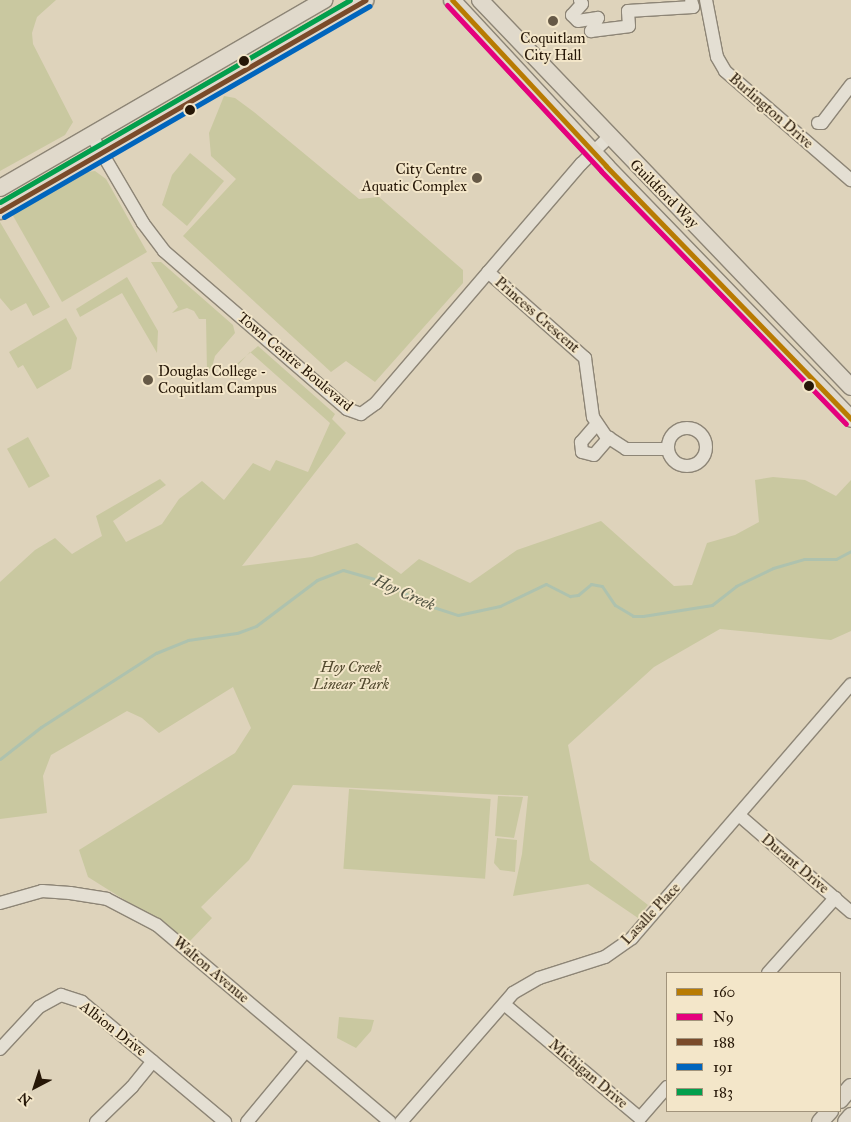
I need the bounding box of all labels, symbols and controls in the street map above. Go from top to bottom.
marker: Coquitlam City Hall [547,15,559,27]
place label: Coquitlam City Hall [520,29,586,64]
unlabelled marker [239,56,249,66]
street label: Burlington Drive [725,70,817,152]
unlabelled marker [185,105,195,115]
street label: Guildford Way [626,156,702,232]
place label: City Centre Aquatic Complex [362,160,467,195]
marker: City Centre Aquatic Complex [471,172,483,184]
street label: Princess Crescent [491,273,583,357]
street label: Town Centre Boulevard [234,309,356,415]
place label: Douglas College - Coquitlam Campus [158,362,277,397]
marker: Douglas College - Coquitlam Campus [142,374,154,386]
unlabelled marker [804,381,814,391]
water label: Hoy Creek [370,571,438,615]
park label: Hoy Creek Linear Park [313,658,389,693]
street label: Durant Drive [757,830,833,898]
street label: Lasalle Place [618,879,684,949]
street label: Walton Avenue [170,933,252,1007]
legend [666,972,841,1112]
text: 160 [713,983,735,1001]
street label: Albion Drive [76,998,150,1060]
text: N9 [713,1008,734,1026]
text: 188 [713,1033,735,1051]
street label: Michigan Drive [545,1036,631,1112]
text: 191 [713,1058,733,1076]
north arrow [10,1062,60,1112]
text: 183 [713,1083,733,1101]
text: N [15,1089,35,1109]

